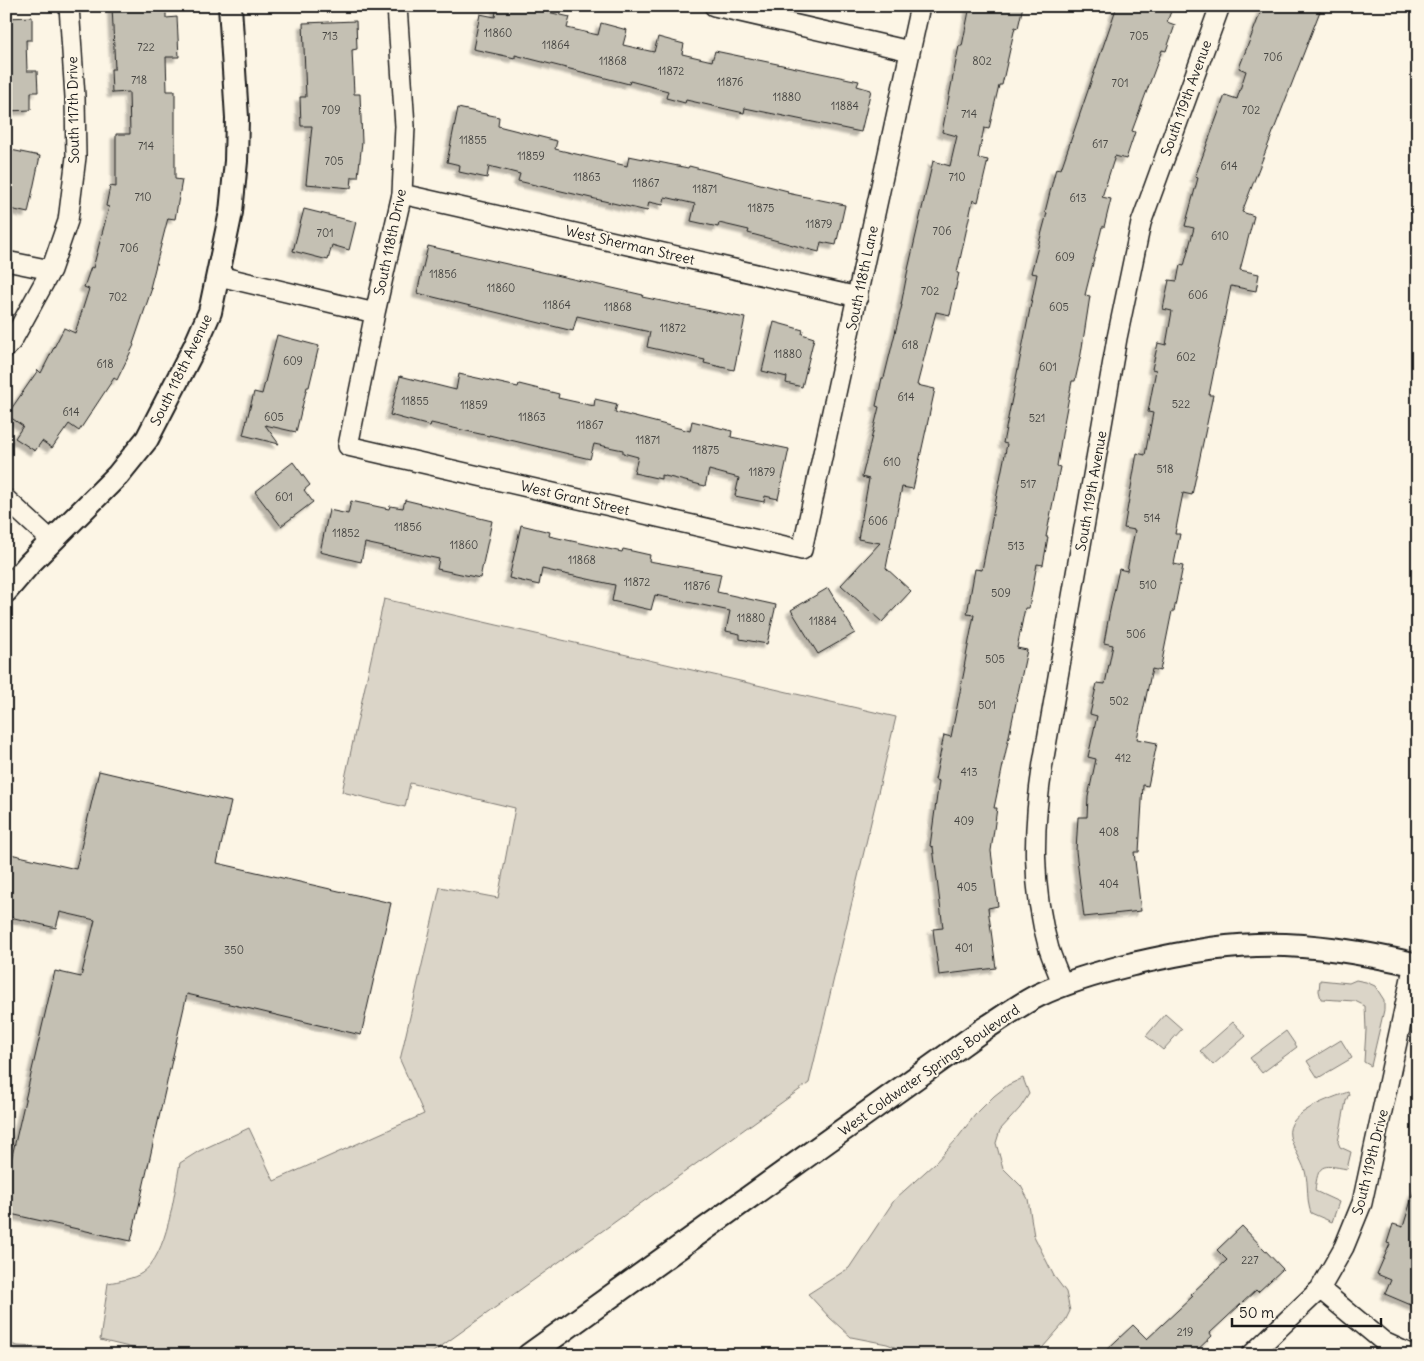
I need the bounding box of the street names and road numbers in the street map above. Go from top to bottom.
street label: South 119th Avenue [1157,38,1215,158]
street label: South 117th Drive [63,56,83,164]
street label: South 118th Drive [370,187,410,297]
street label: West Sherman Street [563,221,697,269]
street label: South 118th Lane [842,224,882,332]
street label: South 118th Avenue [146,311,216,429]
street label: South 119th Avenue [1072,429,1110,553]
street label: West Grant Street [519,477,631,519]
street label: West Coldwater Springs Boulevard [835,1000,1023,1140]
street label: South 119th Drive [1348,1107,1392,1217]

